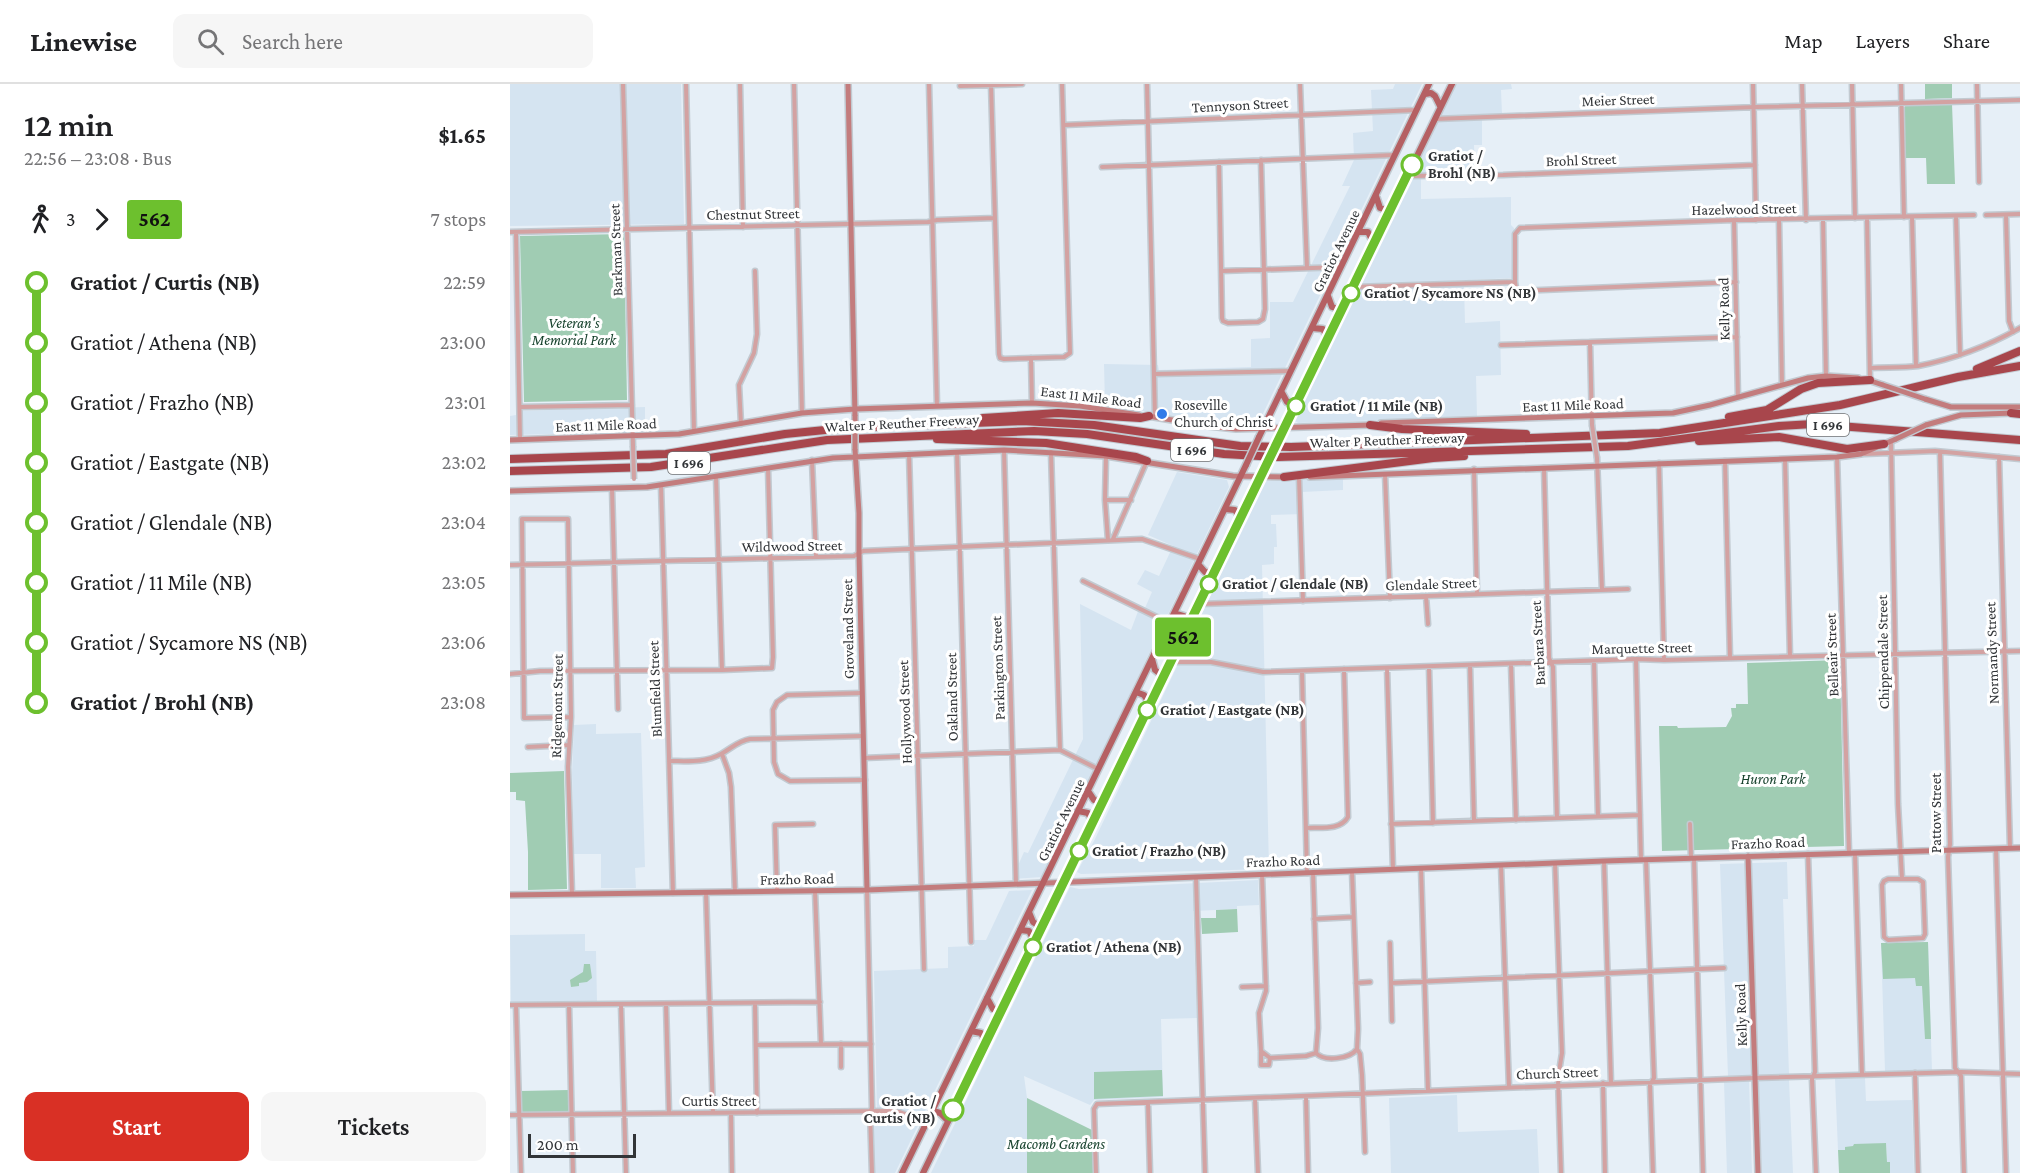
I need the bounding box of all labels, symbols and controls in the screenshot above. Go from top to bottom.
search box [173,14,593,68]
icon: search [194,25,227,58]
text: Linewise [30,26,137,57]
text: Search here [242,29,343,54]
text: Map [1784,29,1823,53]
text: Layers [1856,29,1910,53]
text: Share [1943,29,1990,53]
street label: Meier Street [1581,91,1656,109]
street label: Tennyson Street [1191,94,1290,117]
text: 12 min [24,106,114,143]
text: $1.65 [438,123,486,148]
text: 22:56 – 23:08 · Bus [24,147,172,169]
place label: Gratiot / Brohl (NB) [1428,148,1496,182]
street label: Brohl Street [1545,151,1618,169]
marker: Gratiot / Brohl (NB) [1401,154,1423,176]
street label: Hazelwood Street [1691,200,1798,218]
street label: Barkman Street [606,202,626,297]
icon: walk [24,203,57,236]
icon: forward [85,203,118,236]
street label: Chestnut Street [706,205,801,223]
text: 562 [139,207,170,231]
street label: Gratiot Avenue [1309,207,1363,295]
text: 3 [66,208,76,230]
text: 7 stops [430,208,486,230]
text: Gratiot / Curtis (NB) [70,270,261,295]
text: 22:59 [443,271,486,293]
street label: Kelly Road [1715,277,1734,341]
marker: Gratiot / Sycamore NS (NB) [1342,284,1360,302]
place label: Gratiot / Sycamore NS (NB) [1364,285,1537,302]
park label: Veteran's Memorial Park [531,315,618,348]
text: Gratiot / Athena (NB) [70,330,258,355]
text: 23:00 [440,331,486,353]
street label: East 11 Mile Road [1040,383,1143,411]
text: Gratiot / Frazho (NB) [70,390,255,415]
text: 23:01 [444,391,486,413]
street label: East 11 Mile Road [1522,395,1624,415]
place label: Roseville Church of Christ [1174,397,1274,430]
marker: Gratiot / 11 Mile (NB) [1287,397,1305,415]
place label: Gratiot / 11 Mile (NB) [1310,398,1443,415]
marker: Roseville Church of Christ [1155,407,1169,421]
street label: Walter P Reuther Freeway [824,411,980,436]
road number: I 696 [1807,414,1849,436]
street label: East 11 Mile Road [555,415,657,435]
street label: Walter P Reuther Freeway [1309,429,1465,452]
road number: I 696 [1171,439,1213,461]
text: Gratiot / Eastgate (NB) [70,450,270,475]
text: 23:02 [442,451,486,473]
road number: I 696 [668,452,710,474]
text: Gratiot / Glendale (NB) [70,510,273,535]
text: 23:04 [441,511,486,533]
street label: Wildwood Street [741,537,844,555]
text: Gratiot / 11 Mile (NB) [70,570,253,595]
text: 23:05 [442,571,486,593]
street label: Glendale Street [1385,574,1478,594]
marker: Gratiot / Glendale (NB) [1200,575,1218,593]
place label: Gratiot / Glendale (NB) [1222,576,1369,593]
street label: Groveland Street [839,578,857,679]
street label: Chippendale Street [1874,594,1893,709]
street label: Barbara Street [1528,599,1548,686]
street label: Normandy Street [1982,601,2003,704]
street label: Belleair Street [1823,612,1841,697]
street label: Parkington Street [988,615,1009,720]
line badge: 562 [1148,618,1218,656]
text: 562 [1167,625,1199,649]
text: Gratiot / Sycamore NS (NB) [70,630,309,655]
text: 23:06 [441,631,486,653]
street label: Blumfield Street [645,639,665,738]
street label: Marquette Street [1591,639,1694,658]
street label: Oakland Street [943,651,961,742]
street label: Ridgemont Street [548,653,567,758]
street label: Hollywood Street [895,659,916,764]
text: Gratiot / Brohl (NB) [70,690,255,715]
text: 23:08 [440,691,486,713]
marker: Gratiot / Eastgate (NB) [1138,701,1156,719]
place label: Gratiot / Eastgate (NB) [1160,702,1305,719]
park label: Huron Park [1740,771,1807,787]
street label: Pattow Street [1928,772,1944,853]
street label: Gratiot Avenue [1034,776,1088,864]
street label: Frazho Road [1731,834,1806,852]
marker: Gratiot / Frazho (NB) [1070,842,1088,860]
place label: Gratiot / Frazho (NB) [1092,843,1227,860]
street label: Frazho Road [1246,852,1321,870]
street label: Frazho Road [760,870,834,888]
marker: Gratiot / Athena (NB) [1024,938,1042,956]
place label: Gratiot / Athena (NB) [1046,939,1182,956]
street label: Kelly Road [1732,983,1751,1047]
street label: Church Street [1516,1064,1599,1082]
button: Start [24,1092,249,1161]
button: Tickets [261,1092,486,1161]
street label: Curtis Street [682,1093,757,1109]
place label: Gratiot / Curtis (NB) [864,1093,937,1127]
marker: Gratiot / Curtis (NB) [942,1099,964,1121]
scale bar [528,1131,636,1158]
text: 200 m [537,1136,579,1153]
park label: Macomb Gardens [1006,1136,1105,1152]

